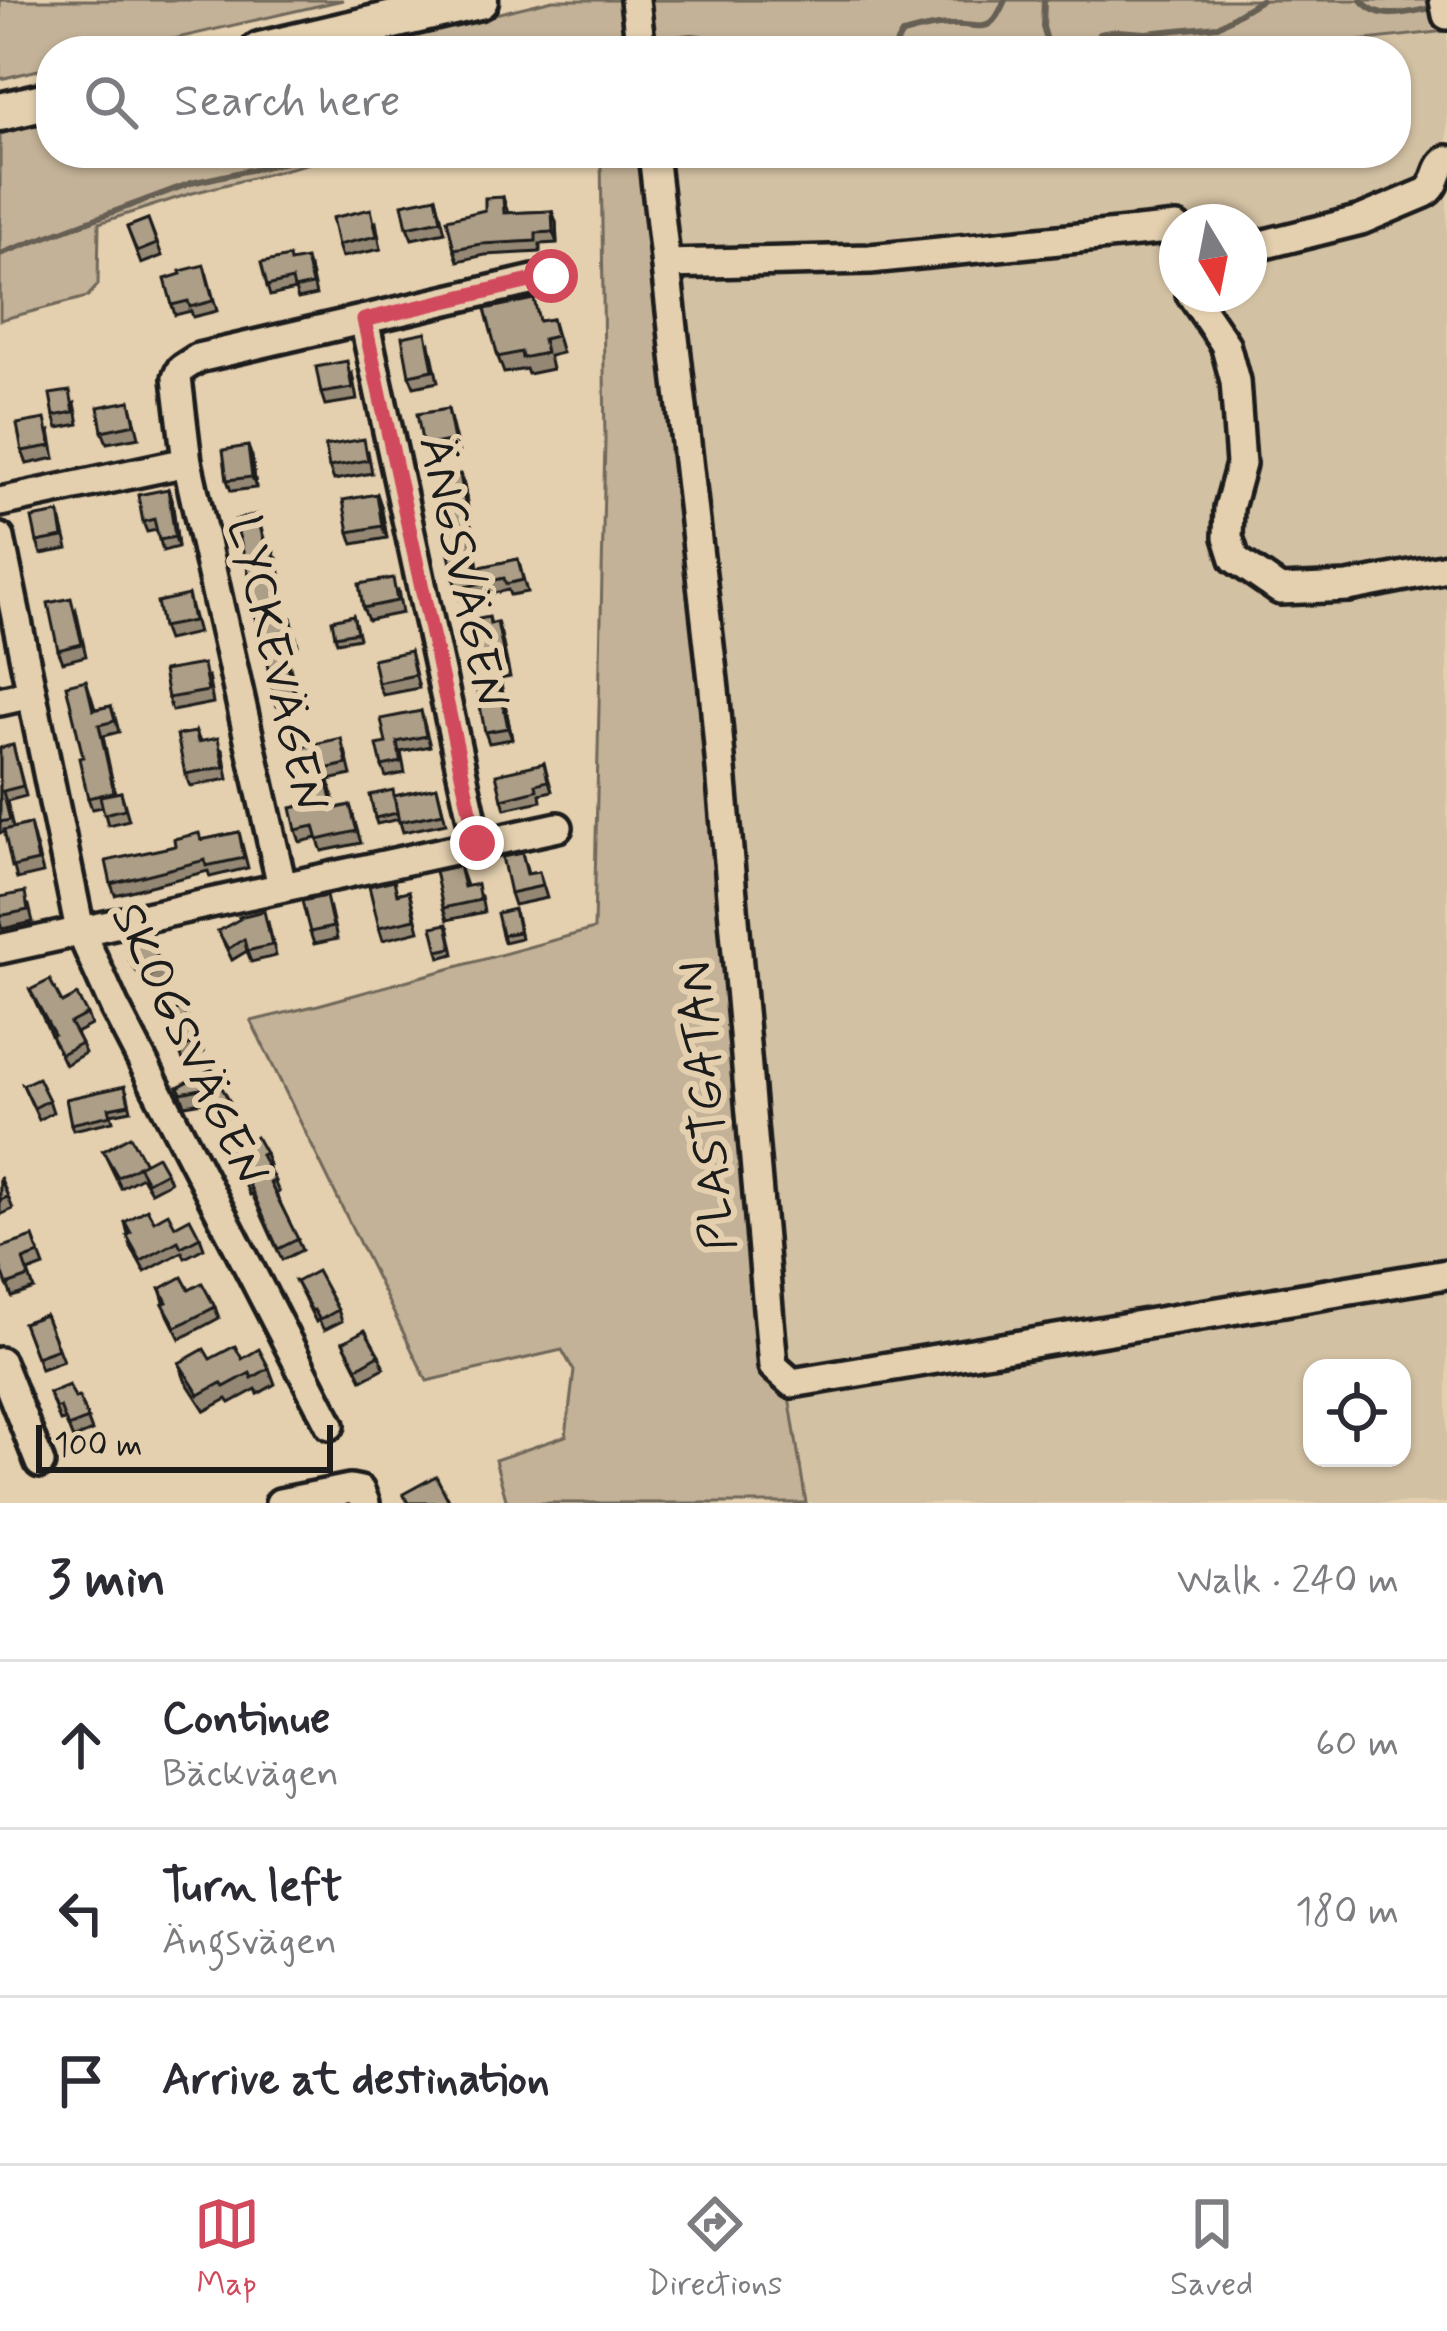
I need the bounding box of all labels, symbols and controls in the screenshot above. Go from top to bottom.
search box [36,36,1411,168]
icon: search [78,69,144,135]
text: Search here [174,73,401,132]
north arrow [1159,204,1267,312]
route start [524,249,578,303]
street label: ÄNGSVÄGEN [402,431,521,715]
street label: LYCKEVÄGEN [211,510,340,819]
route end [450,816,504,870]
street label: SKOGSVÄGEN [95,894,281,1197]
street label: PLASTGATAN [664,958,753,1253]
map controls [1303,1359,1411,1467]
button: locate [1303,1359,1411,1467]
scale bar [36,1419,333,1472]
text: 100 m [54,1424,143,1468]
text: 3 min [48,1548,166,1614]
text: Walk · 240 m [1177,1556,1399,1607]
text: Continue [162,1690,330,1749]
icon: ahead [48,1712,114,1778]
text: 60 m [1315,1719,1399,1770]
text: Bäckvägen [162,1749,339,1800]
text: Turn left [162,1858,342,1917]
icon: left [48,1880,114,1946]
text: 180 m [1295,1887,1399,1938]
text: Ängsvägen [162,1917,337,1968]
icon: arrive [48,2048,114,2114]
text: Arrive at destination [162,2051,550,2110]
tab: Map [194,2191,260,2307]
tab: Directions [647,2191,783,2307]
tab: Saved [1170,2191,1253,2307]

